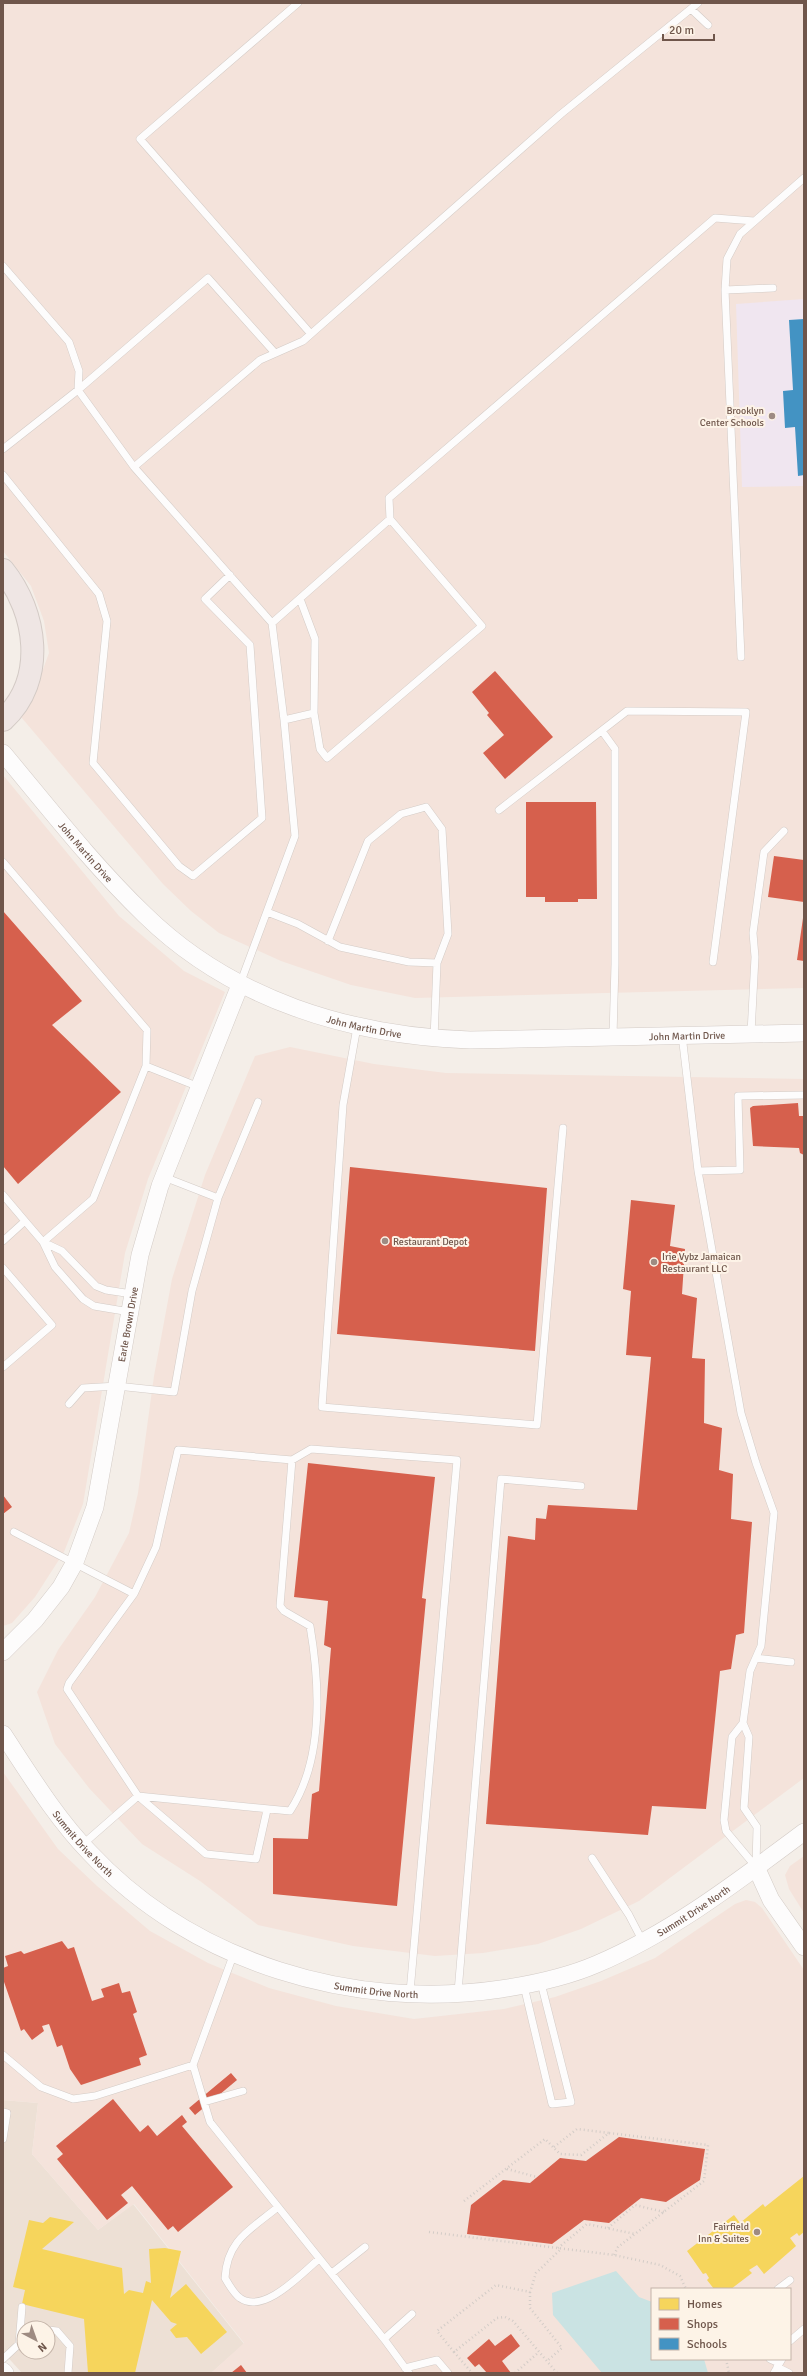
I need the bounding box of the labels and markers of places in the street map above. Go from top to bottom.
place label: Brooklyn Center Schools [700,405,765,429]
marker: Brooklyn Center Schools [767,411,777,421]
marker: Restaurant Depot [380,1236,390,1246]
place label: Restaurant Depot [393,1236,468,1248]
place label: Irie Vybz Jamaican Restaurant LLC [662,1251,741,1275]
marker: Irie Vybz Jamaican Restaurant LLC [649,1257,659,1267]
place label: Fairfield Inn & Suites [698,2221,750,2245]
marker: Fairfield Inn & Suites [752,2227,762,2237]

